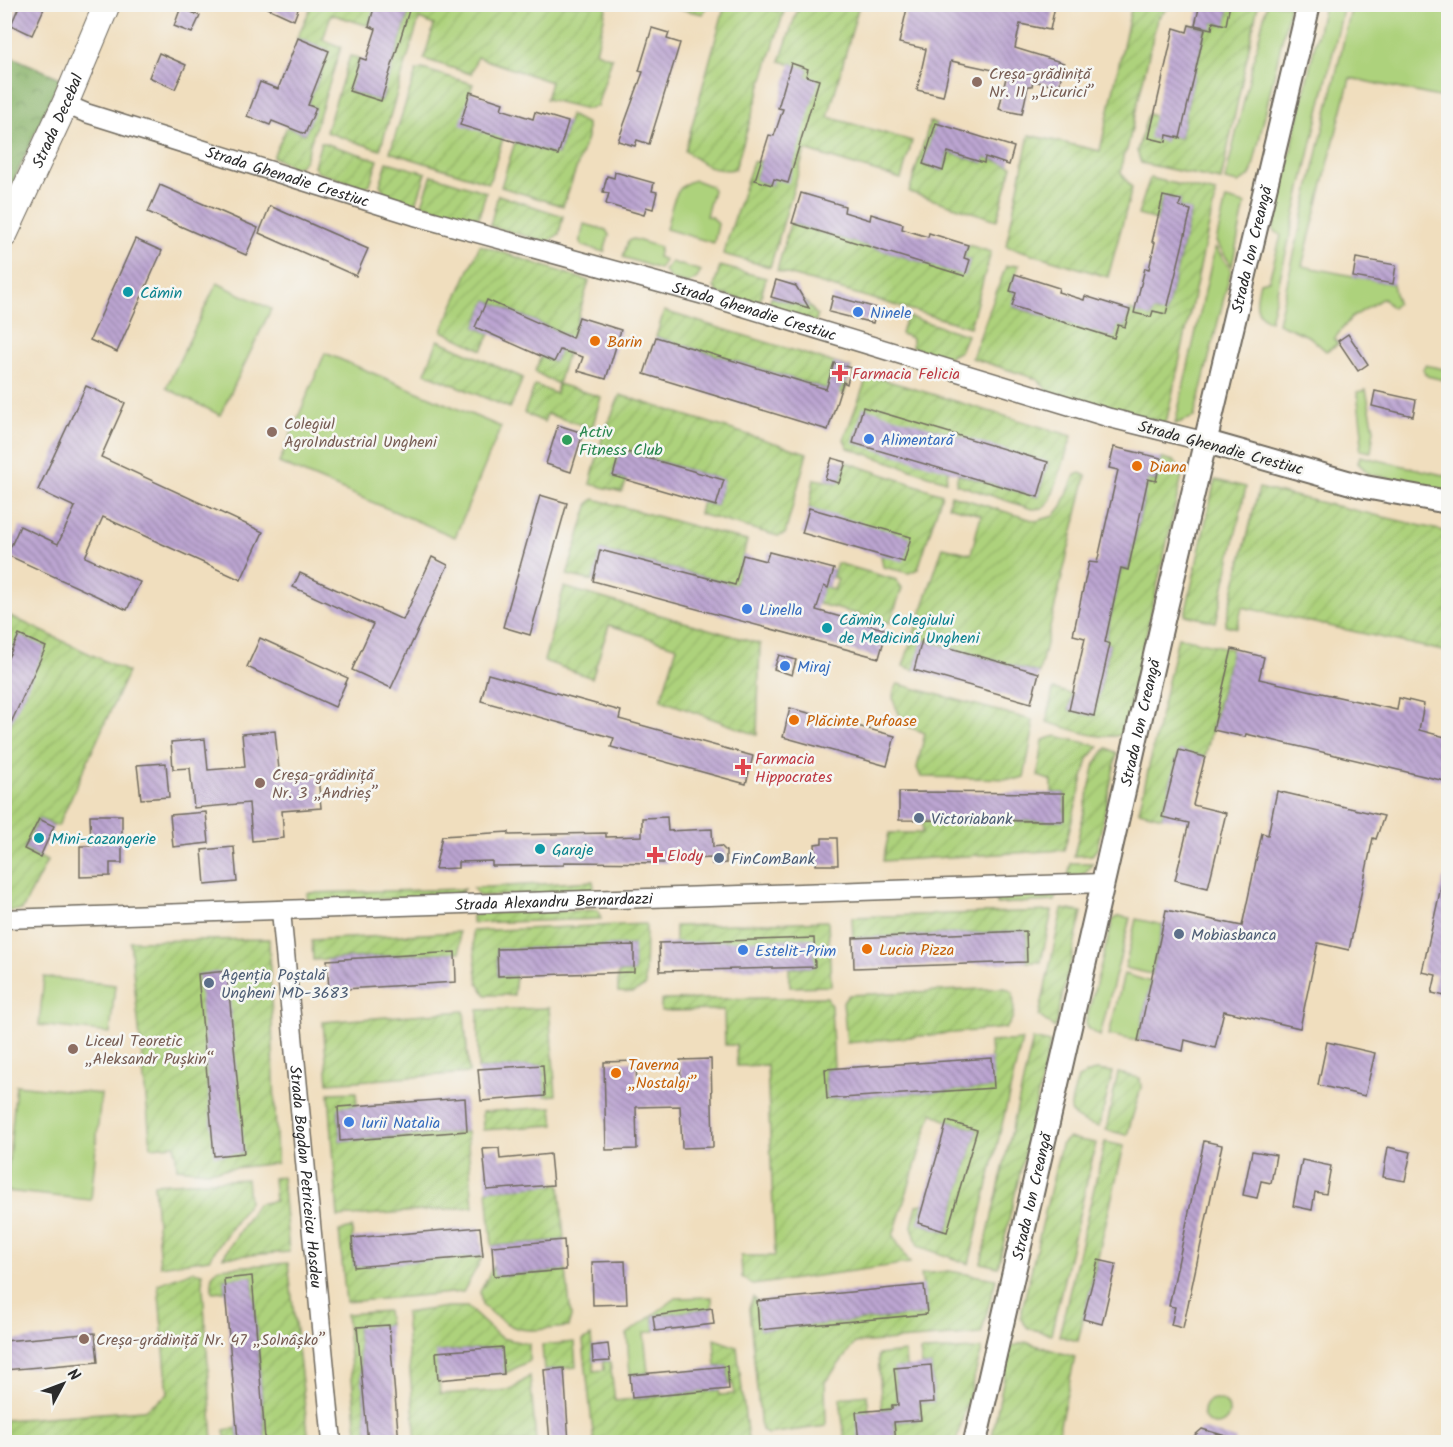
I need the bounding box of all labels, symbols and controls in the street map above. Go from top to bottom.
place label: Creșa-grădiniță Nr. 11 „Licurici” [989,62,1095,105]
street label: Strada Decebal [26,70,90,173]
marker: Creșa-grădiniță Nr. 11 „Licurici” [970,75,984,89]
street label: Strada Ghenadie Crestiuc [202,140,372,215]
street label: Strada Ion Creangă [1225,182,1280,316]
street label: Strada Ghenadie Crestiuc [669,276,839,348]
place label: Cămin [140,281,182,306]
marker: Cămin [121,285,135,299]
place label: Ninele [870,301,912,326]
marker: Ninele [851,305,865,319]
place label: Barin [607,330,642,355]
marker: Barin [588,334,602,348]
place label: Farmacia Felicia [852,362,960,387]
marker: Farmacia Felicia [833,366,847,380]
place label: Colegiul AgroIndustrial Ungheni [284,412,438,455]
street label: Strada Ghenadie Crestiuc [1135,414,1306,483]
place label: Activ Fitness Club [579,420,663,463]
marker: Colegiul AgroIndustrial Ungheni [265,425,279,439]
place label: Alimentară [881,428,955,453]
marker: Alimentară [862,432,876,446]
marker: Activ Fitness Club [560,433,574,447]
place label: Diana [1149,455,1187,480]
marker: Diana [1130,459,1144,473]
place label: Linella [759,598,803,623]
marker: Linella [740,602,754,616]
place label: Cămin, Colegiului de Medicină Ungheni [839,608,981,651]
marker: Cămin, Colegiului de Medicină Ungheni [820,621,834,635]
place label: Miraj [797,655,831,680]
street label: Strada Ion Creangă [1114,655,1168,789]
marker: Miraj [778,659,792,673]
place label: Plăcinte Pufoase [806,709,917,734]
marker: Plăcinte Pufoase [787,713,801,727]
place label: Farmacia Hippocrates [755,747,832,790]
marker: Farmacia Hippocrates [736,760,750,774]
place label: Creșa-grădiniță Nr. 3 „Andrieș” [272,763,379,806]
marker: Creșa-grădiniță Nr. 3 „Andrieș” [253,776,267,790]
place label: Victoriabank [931,807,1013,832]
marker: Victoriabank [912,811,926,825]
place label: Mini-cazangerie [51,827,156,852]
marker: Mini-cazangerie [32,831,46,845]
place label: Garaje [552,838,593,863]
marker: Garaje [533,842,547,856]
place label: Elody [667,844,704,869]
place label: FinComBank [731,847,815,872]
marker: Elody [648,848,662,862]
marker: FinComBank [712,851,726,865]
street label: Strada Alexandru Bernardazzi [454,887,654,918]
place label: Mobiasbanca [1191,923,1276,948]
marker: Mobiasbanca [1172,927,1186,941]
place label: Lucia Pizza [879,938,954,963]
place label: Estelit-Prim [755,939,837,964]
marker: Lucia Pizza [860,942,874,956]
marker: Estelit-Prim [736,943,750,957]
place label: Agenția Poștală Ungheni MD-3683 [221,963,348,1006]
marker: Agenția Poștală Ungheni MD-3683 [202,976,216,990]
place label: Liceul Teoretic „Aleksandr Pușkin“ [85,1029,215,1072]
marker: Liceul Teoretic „Aleksandr Pușkin“ [66,1042,80,1056]
place label: Taverna „Nostalgi” [628,1053,697,1096]
street label: Strada Bogdan Petriceicu Hasdeu [282,1064,328,1290]
marker: Taverna „Nostalgi” [609,1066,623,1080]
place label: Iurii Natalia [361,1111,440,1136]
marker: Iurii Natalia [342,1115,356,1129]
street label: Strada Ion Creangă [1006,1129,1060,1263]
place label: Creșa-grădiniță Nr. 47 „Solnâșko” [96,1328,326,1353]
marker: Creșa-grădiniță Nr. 47 „Solnâșko” [77,1332,91,1346]
north arrow [33,1354,93,1414]
text: N [60,1363,86,1387]

